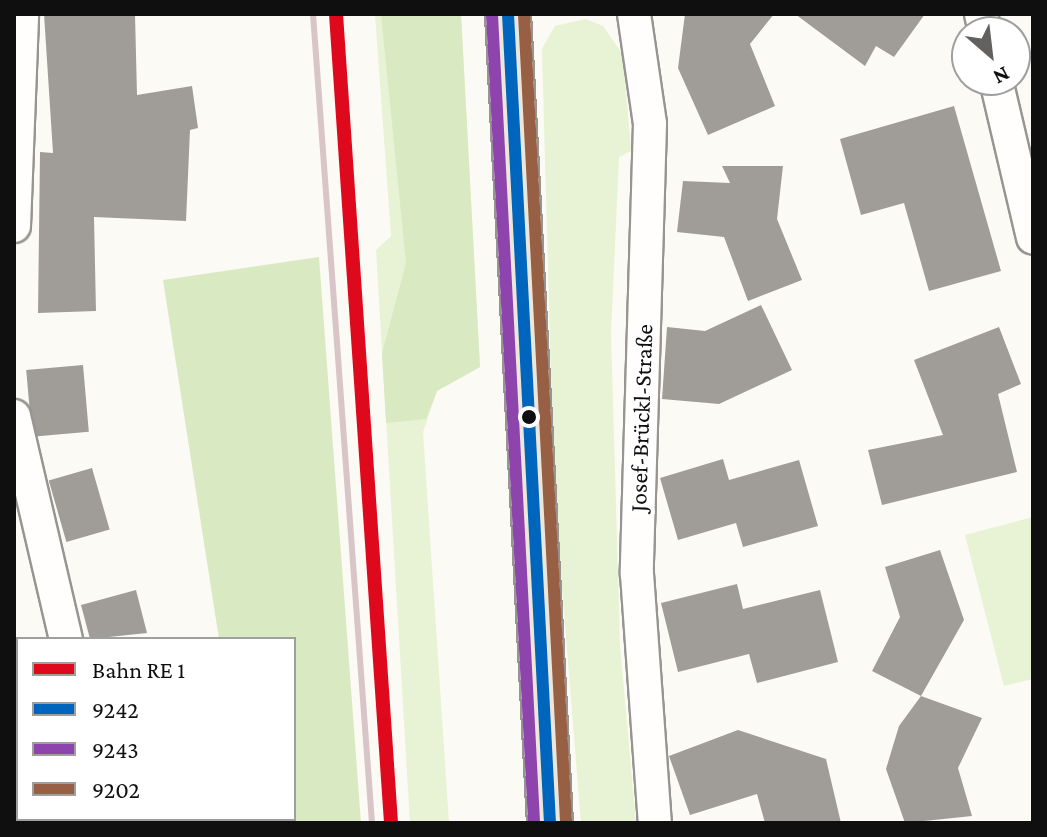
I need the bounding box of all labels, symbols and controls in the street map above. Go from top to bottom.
north arrow [951,16,1031,96]
text: N [989,61,1014,90]
street label: Josef-Brückl-Straße [623,324,659,512]
unlabelled marker [521,409,537,425]
legend [16,637,296,821]
text: Bahn RE 1 [92,656,185,683]
text: 9242 [92,696,139,723]
text: 9243 [92,736,139,763]
text: 9202 [92,776,140,803]

